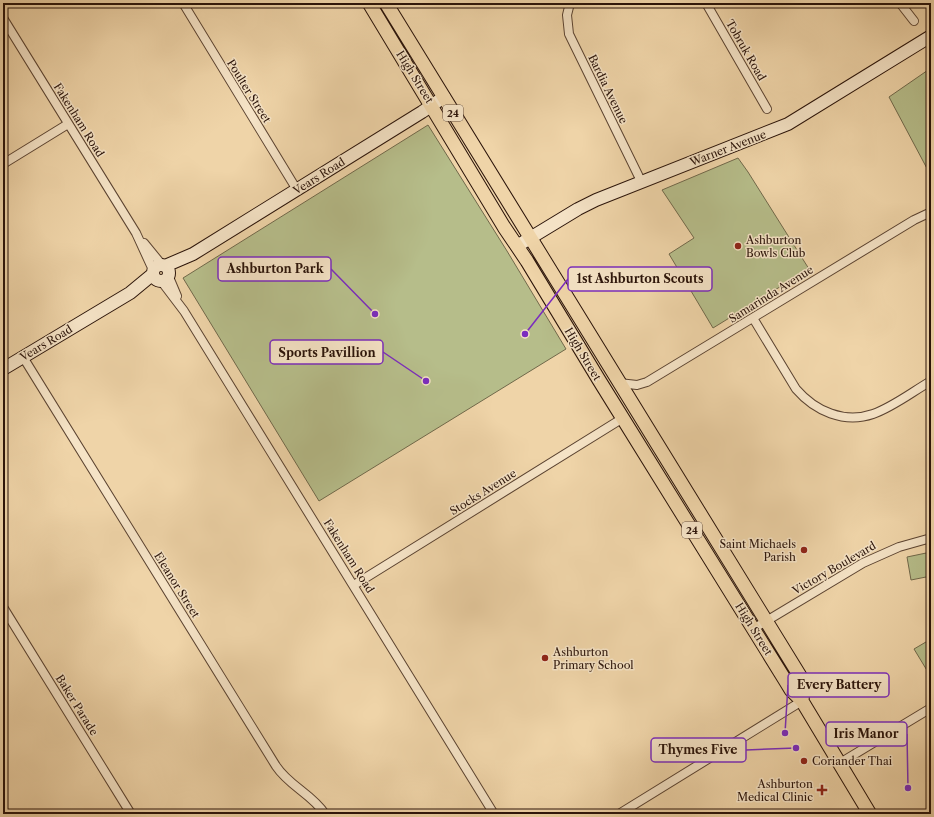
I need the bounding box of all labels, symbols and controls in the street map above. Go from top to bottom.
street label: Tobruk Road [723,17,769,83]
street label: High Street [393,48,437,106]
street label: Bardia Avenue [585,52,631,126]
street label: Poulter Street [224,57,274,125]
street label: Fakenham Road [51,80,108,160]
road number: 24 [443,105,463,121]
street label: Warner Avenue [687,127,768,169]
street label: Vears Road [290,154,348,198]
place label: Ashburton Bowls Club [745,233,806,260]
marker: Ashburton Bowls Club [733,241,743,251]
callout: Ashburton Park [218,257,331,281]
text: Ashburton Park [225,261,325,276]
street label: Samarinda Avenue [726,262,816,326]
callout: 1st Ashburton Scouts [568,267,712,291]
text: 1st Ashburton Scouts [577,271,704,286]
street label: Vears Road [16,322,75,365]
street label: High Street [562,325,604,383]
callout: Sports Pavillion [270,340,383,364]
text: Sports Pavillion [278,345,376,360]
street label: Stocks Avenue [447,466,519,518]
street label: Fakenham Road [321,516,378,596]
road number: 24 [682,522,702,538]
place label: Saint Michaels Parish [719,537,796,564]
street label: Victory Boulevard [789,538,878,598]
marker: Saint Michaels Parish [799,545,809,555]
street label: Eleanor Street [151,550,203,621]
street label: High Street [732,600,776,658]
place label: Ashburton Primary School [552,645,634,672]
marker: Ashburton Primary School [540,653,550,663]
street label: Baker Parade [53,672,101,738]
callout: Every Battery [788,673,889,697]
text: Every Battery [797,677,882,692]
callout: Iris Manor [826,722,907,746]
text: Iris Manor [833,726,899,741]
callout: Thymes Five [651,738,746,762]
text: Thymes Five [659,742,737,757]
place label: Coriander Thai [812,754,893,768]
marker: Coriander Thai [799,756,809,766]
place label: Ashburton Medical Clinic [737,777,813,804]
marker: Ashburton Medical Clinic [816,784,828,796]

